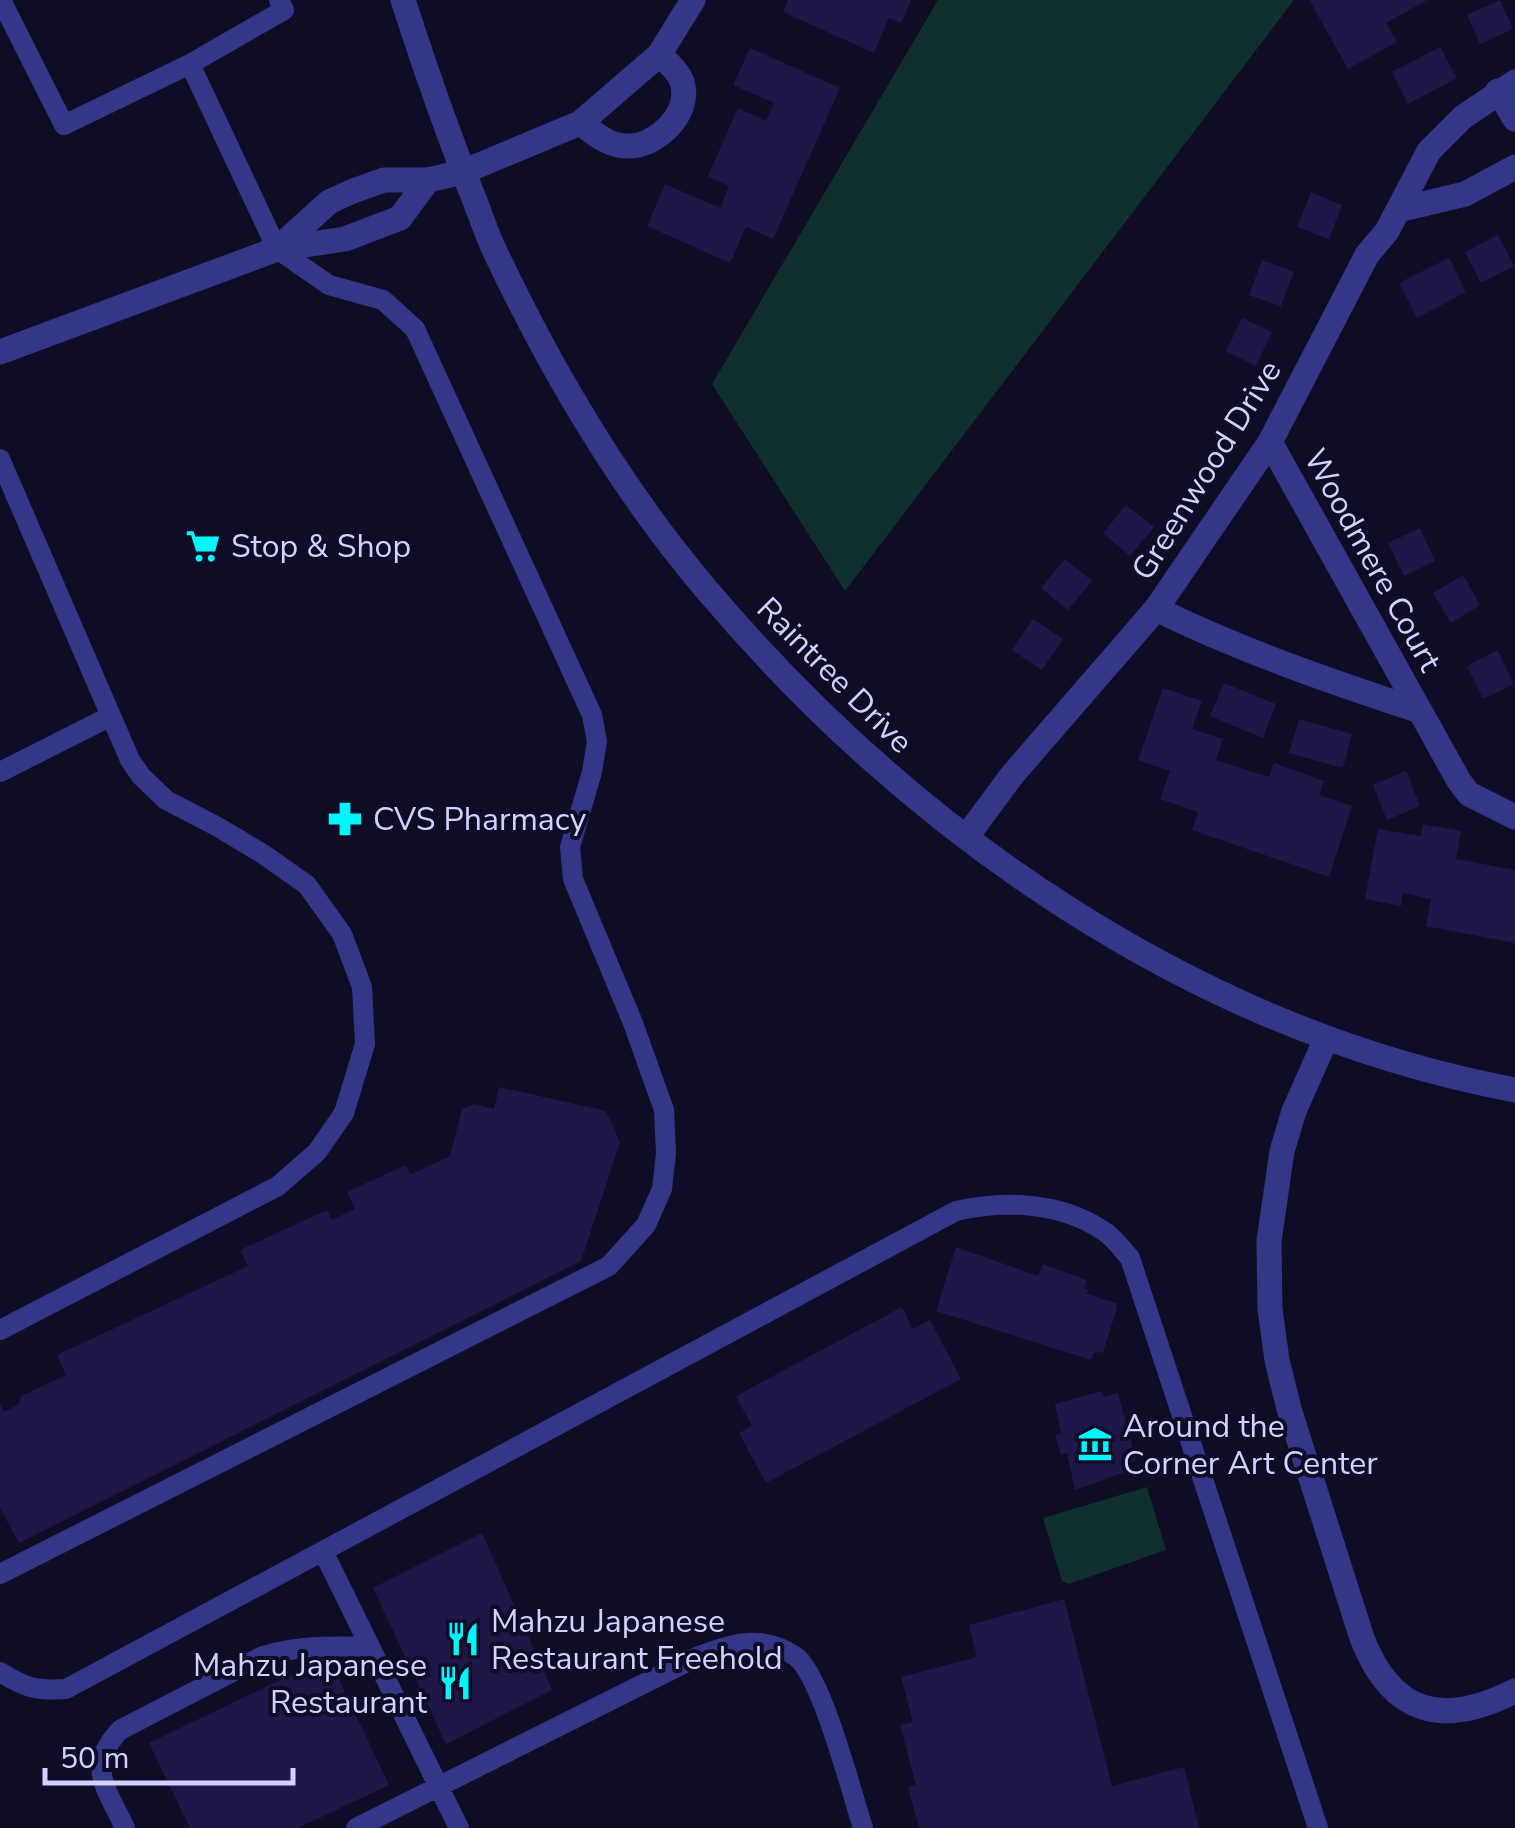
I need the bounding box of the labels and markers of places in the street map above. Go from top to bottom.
place label: Stop & Shop [231,525,411,568]
supermarket icon: Stop & Shop [184,527,222,565]
place label: CVS Pharmacy [373,798,587,841]
pharmacy icon: CVS Pharmacy [326,800,364,838]
place label: Around the Corner Art Center [1123,1405,1378,1485]
museum icon: Around the Corner Art Center [1076,1425,1114,1463]
place label: Mahzu Japanese Restaurant Freehold [491,1600,783,1680]
restaurant icon: Mahzu Japanese Restaurant Freehold [444,1620,482,1658]
place label: Mahzu Japanese Restaurant [193,1644,428,1724]
restaurant icon: Mahzu Japanese Restaurant [436,1664,474,1702]

